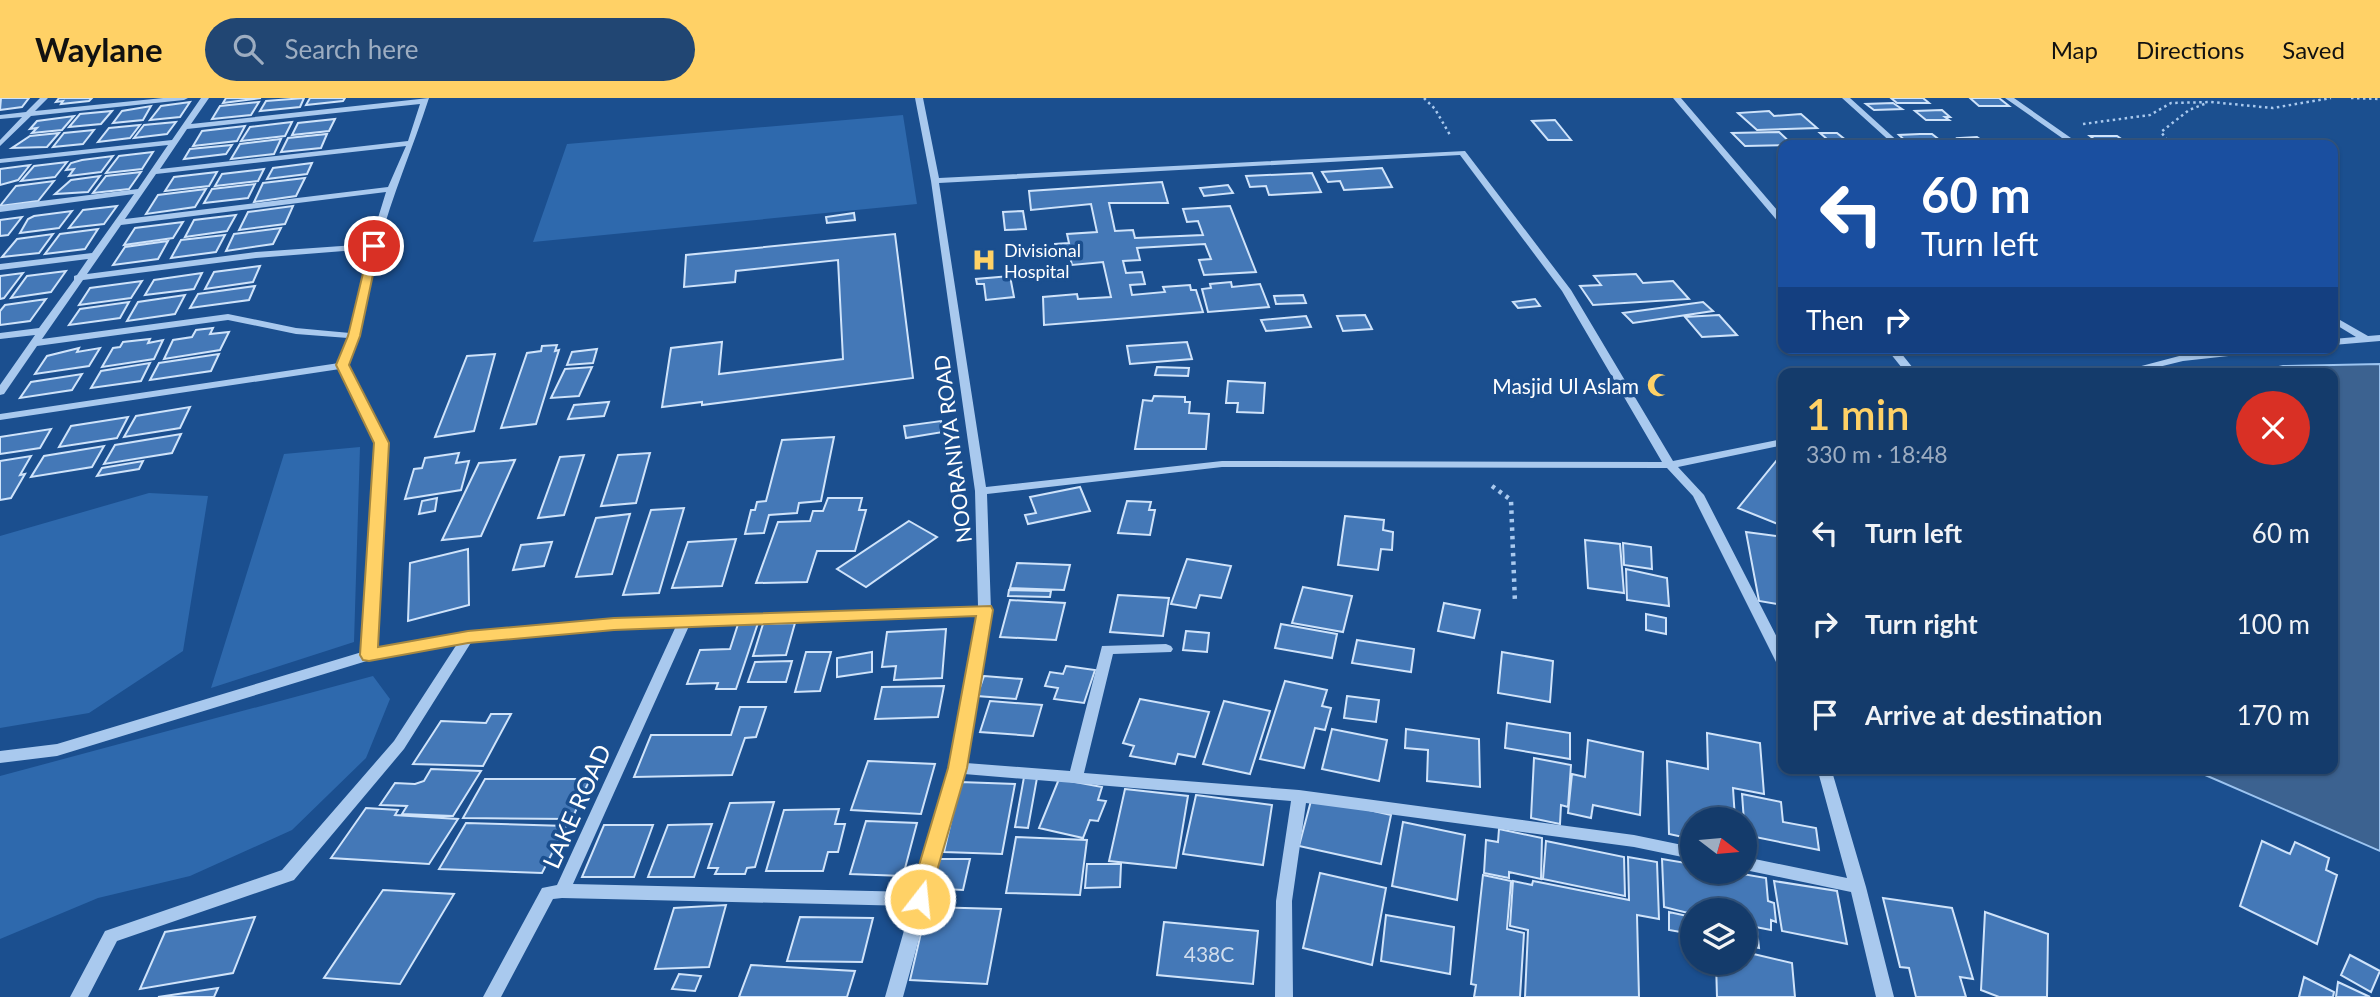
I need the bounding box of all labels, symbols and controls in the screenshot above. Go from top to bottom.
search box [205,18,695,81]
text: Waylane [35,29,163,69]
icon: search [229,30,267,68]
text: Search here [285,33,419,65]
text: Map [2051,35,2098,64]
text: Directions [2136,35,2244,64]
text: Saved [2282,35,2345,64]
text: 60 m [1921,165,2031,223]
icon: left [1806,168,1897,259]
pin [344,216,404,276]
text: Turn left [1921,224,2038,263]
icon: arrive [355,227,393,265]
place label: Divisional Hospital [1004,239,1081,282]
hospital icon: Divisional Hospital [970,246,998,274]
icon: right [1878,301,1916,339]
text: Then [1806,304,1864,336]
street label: NOORANIYA ROAD [928,354,976,544]
mosque icon: Masjid Ul Aslam [1645,371,1673,399]
place label: Masjid Ul Aslam [1492,373,1639,398]
text: 1 min [1806,389,1910,439]
button: close [2236,391,2310,465]
text: 330 m · 18:48 [1806,440,1948,468]
icon: left [1806,514,1844,552]
text: Turn left [1865,517,1962,549]
text: 60 m [2252,517,2310,549]
icon: right [1806,605,1844,643]
text: Turn right [1865,608,1978,640]
text: 100 m [2237,608,2310,640]
icon: arrive [1806,696,1844,734]
text: Arrive at destination [1865,699,2102,731]
text: 170 m [2237,699,2310,731]
street label: LAKE ROAD [536,740,616,872]
north arrow [1680,807,1757,884]
map controls [1680,807,1757,975]
position arrow [883,862,957,936]
button: layers [1680,898,1757,975]
house number: 438C [1184,941,1234,966]

